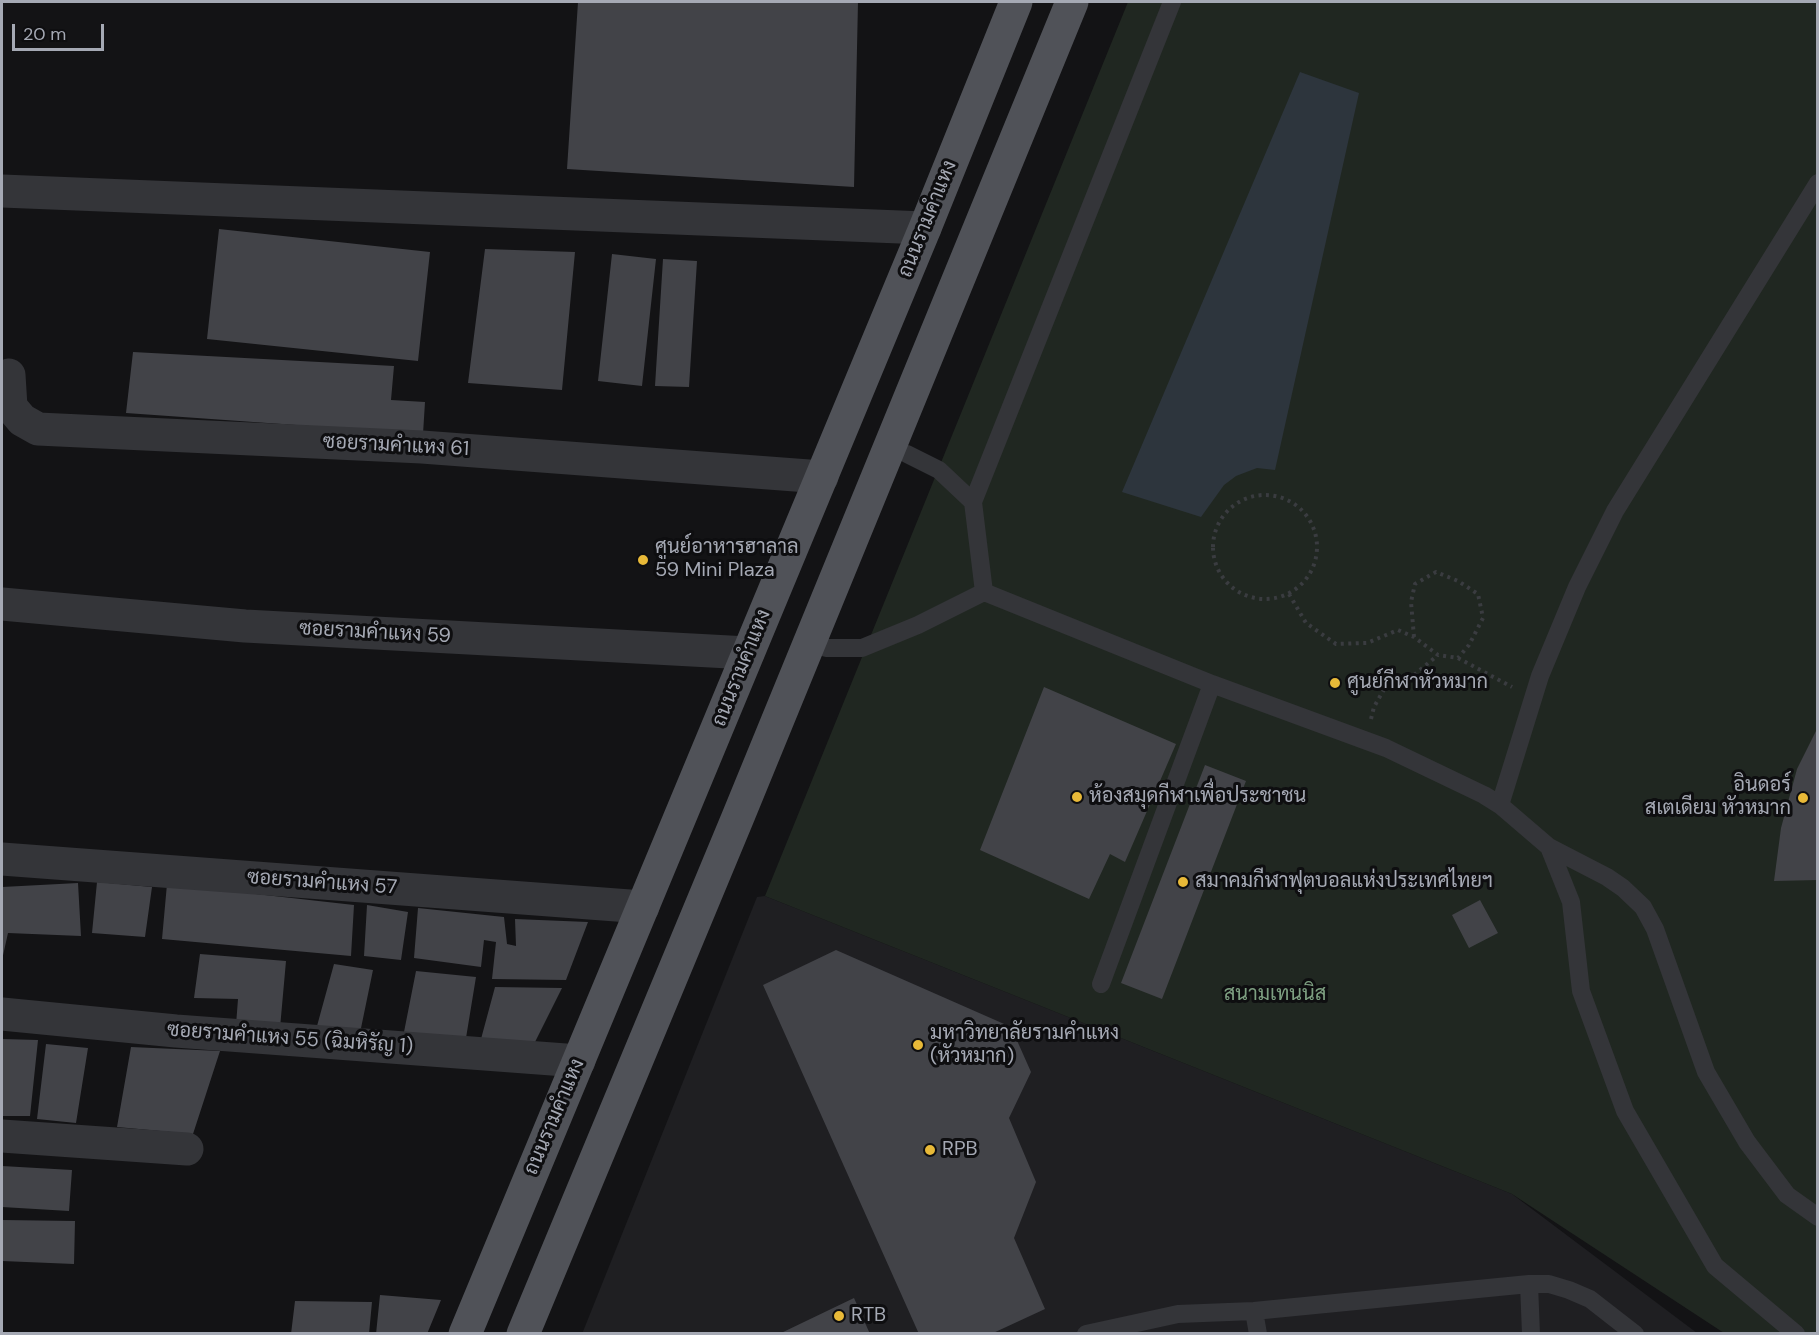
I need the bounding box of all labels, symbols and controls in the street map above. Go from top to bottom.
scale bar [15,12,106,50]
text: 20 m [23,22,66,46]
street label: ถนนรามคำแหง [894,157,962,281]
street label: ซอยรามคำแหง 61 [322,430,470,462]
place label: ศูนย์อาหารฮาลาล 59 Mini Plaza [655,536,799,583]
marker: ศูนย์อาหารฮาลาล 59 Mini Plaza [636,553,650,567]
street label: ถนนรามคำแหง [708,606,776,730]
street label: ซอยรามคำแหง 59 [299,617,451,649]
place label: ศูนย์กีฬาหัวหมาก [1347,671,1488,695]
marker: ศูนย์กีฬาหัวหมาก [1328,676,1342,690]
place label: อินดอร์ สเตเดียม หัวหมาก [1645,774,1791,821]
place label: ห้องสมุดกีฬาเพื่อประชาชน [1089,785,1306,809]
marker: ห้องสมุดกีฬาเพื่อประชาชน [1070,790,1084,804]
marker: อินดอร์ สเตเดียม หัวหมาก [1796,791,1810,805]
street label: ซอยรามคำแหง 57 [246,866,398,900]
place label: สมาคมกีฬาฟุตบอลแห่งประเทศไทยฯ [1195,870,1493,894]
marker: สมาคมกีฬาฟุตบอลแห่งประเทศไทยฯ [1176,875,1190,889]
park label: สนามเทนนิส [1224,983,1326,1007]
street label: ซอยรามคำแหง 55 (ฉิมหิรัญ 1) [166,1018,414,1060]
place label: มหาวิทยาลัยรามคำแหง (หัวหมาก) [930,1022,1119,1069]
marker: มหาวิทยาลัยรามคำแหง (หัวหมาก) [911,1038,925,1052]
street label: ถนนรามคำแหง [520,1055,590,1179]
place label: RPB [942,1138,978,1162]
marker: RPB [923,1143,937,1157]
place label: RTB [851,1304,886,1328]
marker: RTB [832,1309,846,1323]

